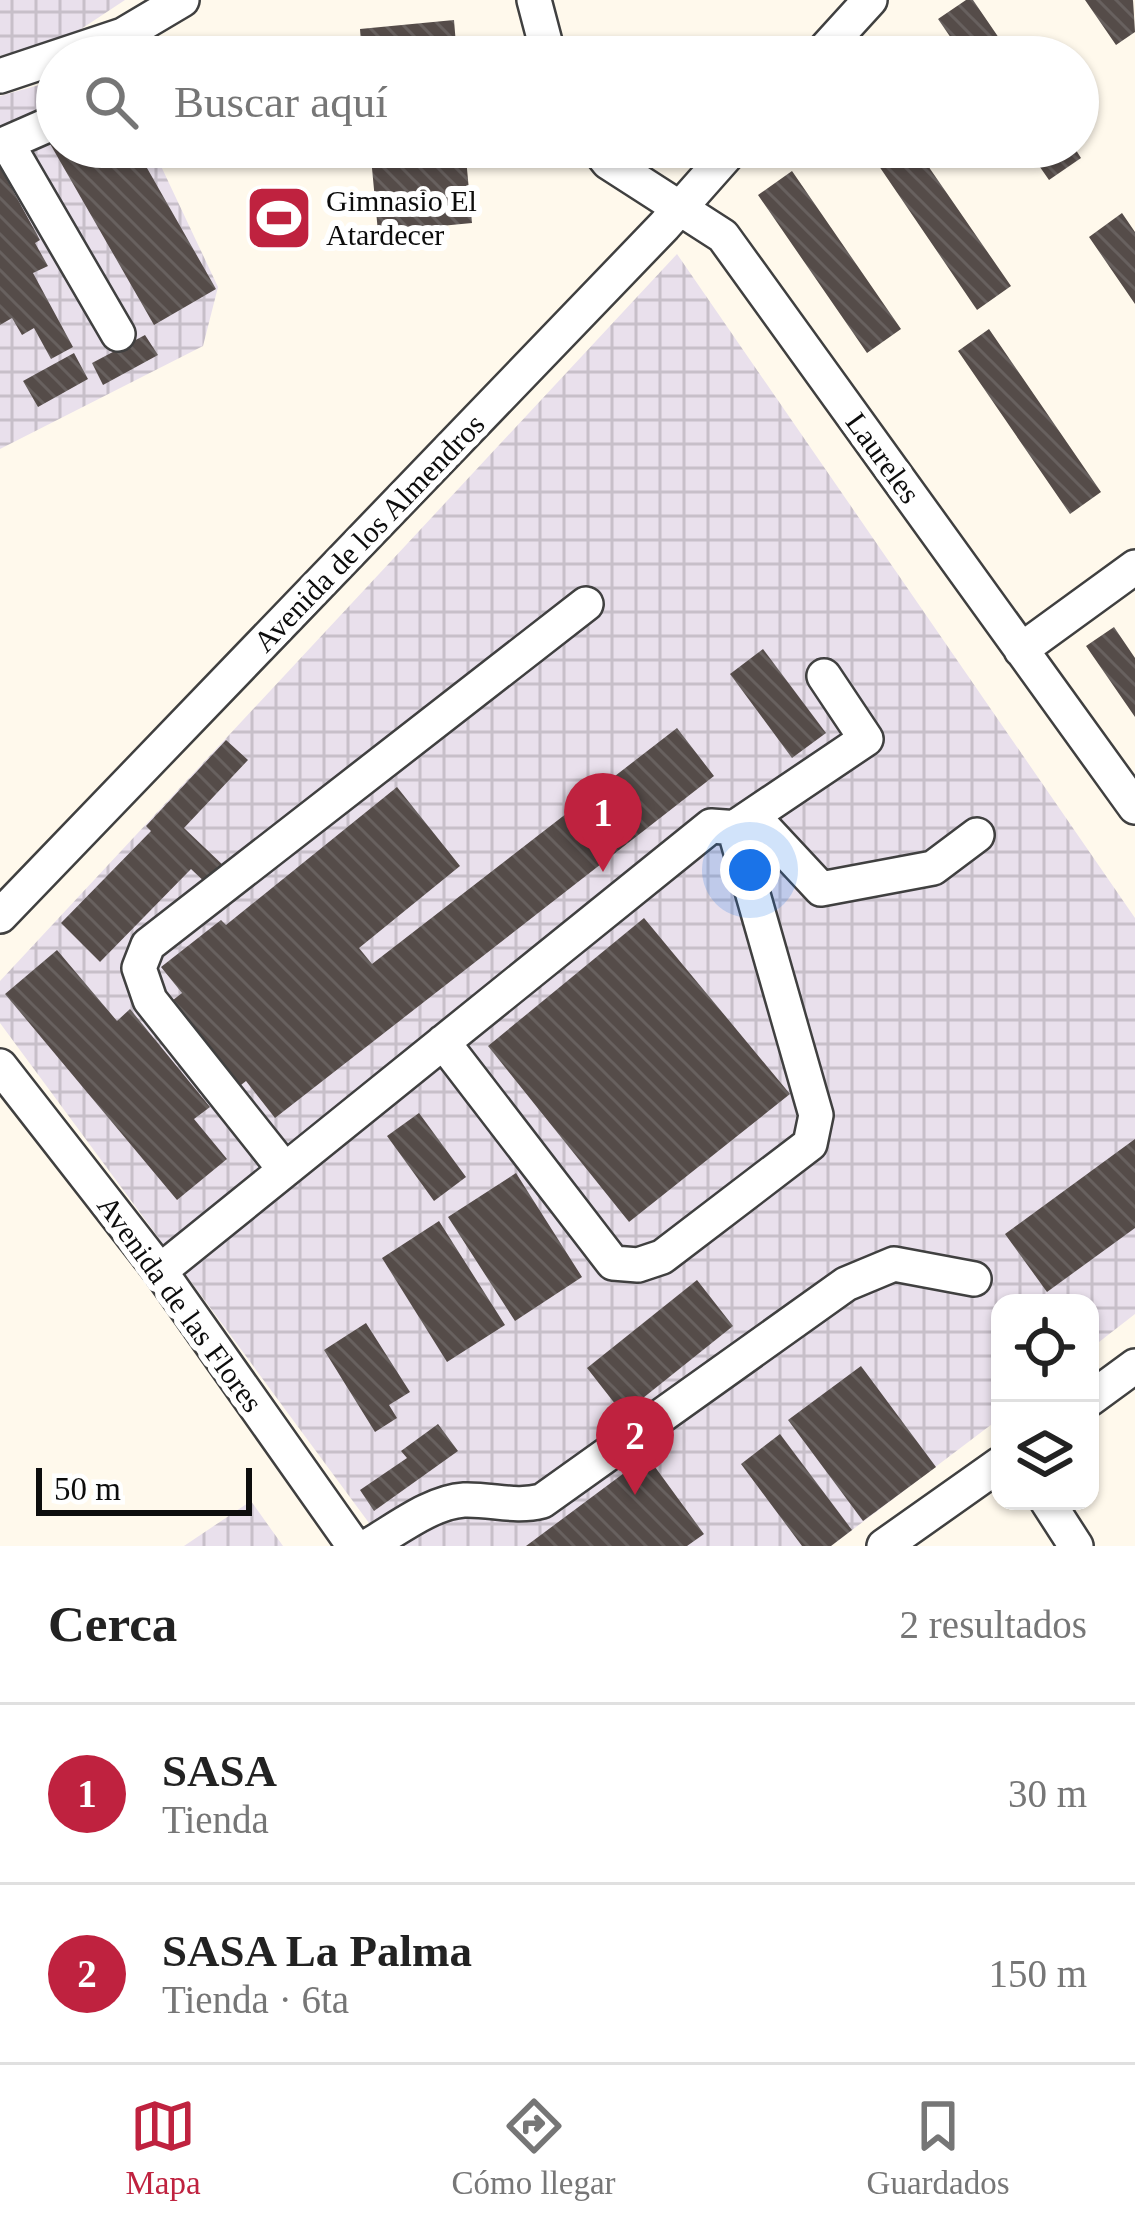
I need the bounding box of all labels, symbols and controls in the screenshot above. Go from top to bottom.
search box [36,36,1099,168]
icon: search [78,69,144,135]
text: Buscar aquí [174,77,388,127]
sports icon: Gimnasio El Atardecer [244,183,314,253]
place label: Gimnasio El Atardecer [326,184,477,251]
street label: Laureles [840,406,927,509]
street label: Avenida de los Almendros [247,407,491,658]
pin: 1 [564,773,642,872]
your location [720,840,780,900]
street label: Avenida de las Flores [91,1189,270,1418]
map controls [991,1294,1099,1510]
button: locate [991,1294,1099,1402]
pin: 2 [596,1396,674,1495]
button: layers [991,1402,1099,1510]
scale bar [36,1462,252,1515]
text: 50 m [54,1471,121,1507]
text: Cerca [48,1596,177,1652]
text: 2 resultados [900,1603,1087,1646]
text: SASA [162,1746,277,1796]
text: 1 [77,1772,97,1815]
text: 30 m [1008,1772,1087,1815]
text: Tienda [162,1798,269,1841]
text: SASA La Palma [162,1926,472,1976]
text: 2 [77,1952,97,1995]
text: 150 m [988,1952,1087,1995]
text: Tienda · 6ta [162,1978,349,2021]
tab: Mapa [125,2093,201,2202]
tab: Cómo llegar [452,2093,616,2202]
tab: Guardados [867,2093,1010,2202]

